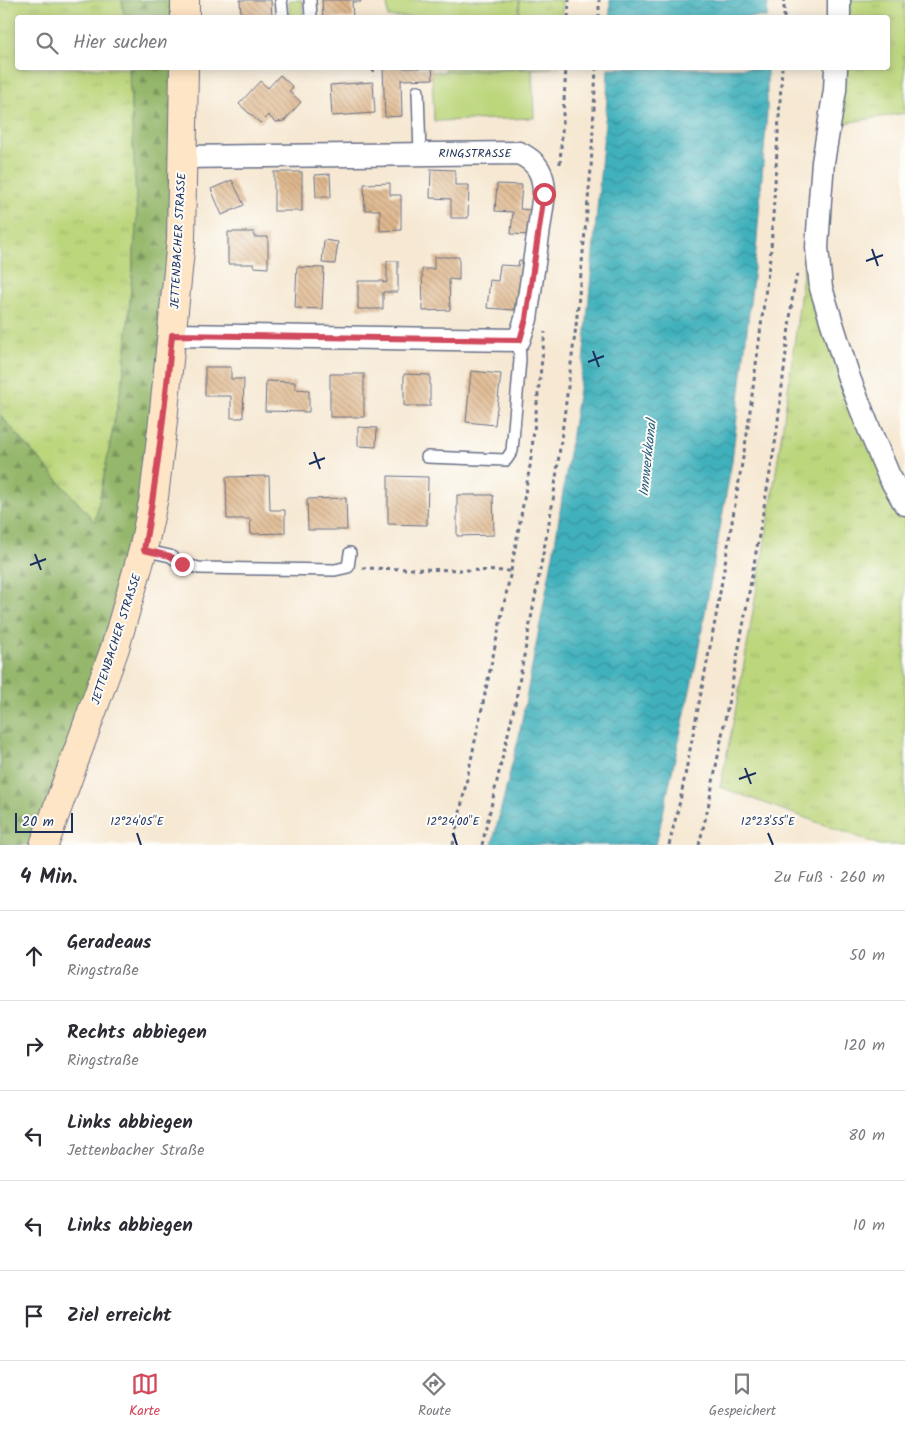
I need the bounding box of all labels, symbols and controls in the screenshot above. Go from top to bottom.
search box [15,15,890,70]
text: Hier suchen [73,28,167,58]
icon: search [33,29,61,57]
street label: RINGSTRASSE [438,144,513,163]
street label: JETTENBACHER STRASSE [165,171,192,310]
route start [533,183,556,206]
water label: Innwerkkanal [633,416,663,497]
route end [171,553,194,576]
street label: JETTENBACHER STRASSE [86,570,147,707]
scale bar [15,810,72,833]
text: 20 m [22,811,54,833]
text: 12°24'05"E [110,812,165,831]
text: 12°24'00"E [426,812,481,831]
text: 12°23'55"E [741,812,796,831]
text: 4 Min. [20,861,77,894]
text: Zu Fuß · 260 m [774,865,885,890]
text: Geradeaus [67,928,152,958]
icon: ahead [20,942,48,970]
text: 50 m [849,943,885,968]
text: Ringstraße [67,958,139,983]
text: Rechts abbiegen [67,1018,207,1048]
icon: right [20,1032,48,1060]
text: 120 m [844,1033,885,1058]
text: Ringstraße [67,1048,139,1073]
text: Links abbiegen [67,1108,193,1138]
icon: left [20,1122,48,1150]
text: 80 m [848,1123,885,1148]
text: Jettenbacher Straße [67,1138,204,1163]
text: Links abbiegen [67,1211,193,1241]
icon: left [20,1212,48,1240]
text: 10 m [853,1213,885,1238]
text: Ziel erreicht [67,1301,172,1331]
icon: arrive [20,1302,48,1330]
tab: Karte [129,1370,160,1422]
tab: Route [418,1370,451,1422]
tab: Gespeichert [709,1370,776,1422]

